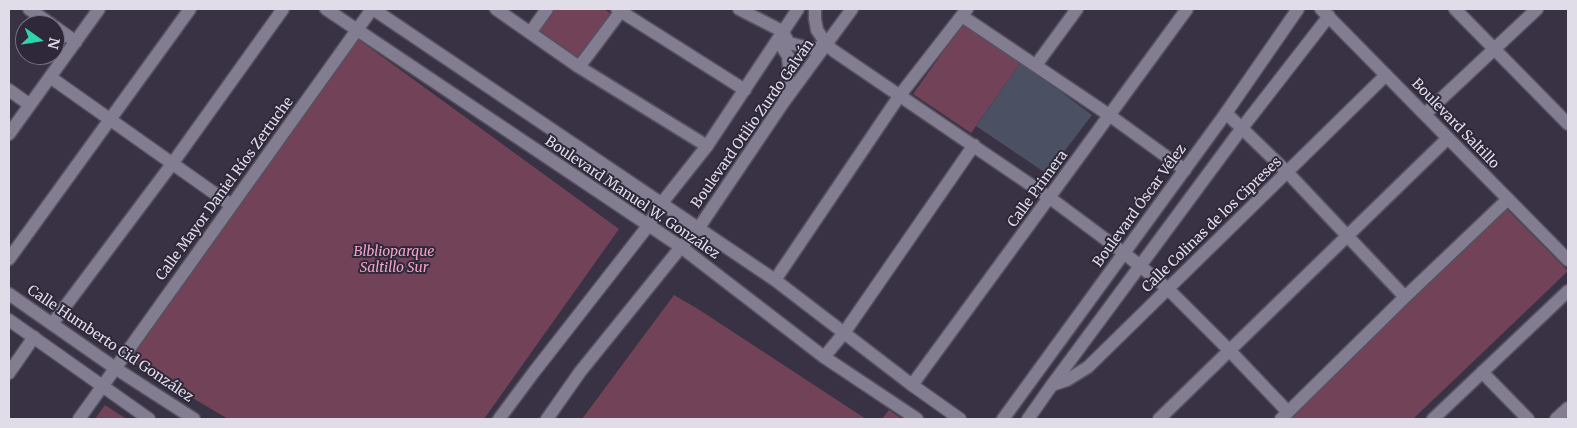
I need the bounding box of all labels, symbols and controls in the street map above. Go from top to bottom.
north arrow [15,15,65,65]
text: N [44,36,64,51]
street label: Boulevard Otilio Zurdo Galván [688,36,818,212]
street label: Boulevard Saltillo [1408,76,1502,172]
street label: Calle Mayor Daniel Ríos Zertuche [153,94,297,284]
street label: Boulevard Manuel W. González [541,133,723,263]
street label: Boulevard Óscar Vélez [1090,141,1190,271]
street label: Calle Primera [1005,147,1071,231]
street label: Calle Colinas de los Cipreses [1139,154,1285,296]
park label: Blblioparque Saltillo Sur [354,244,434,276]
street label: Calle Humberto Cid González [24,282,196,406]

